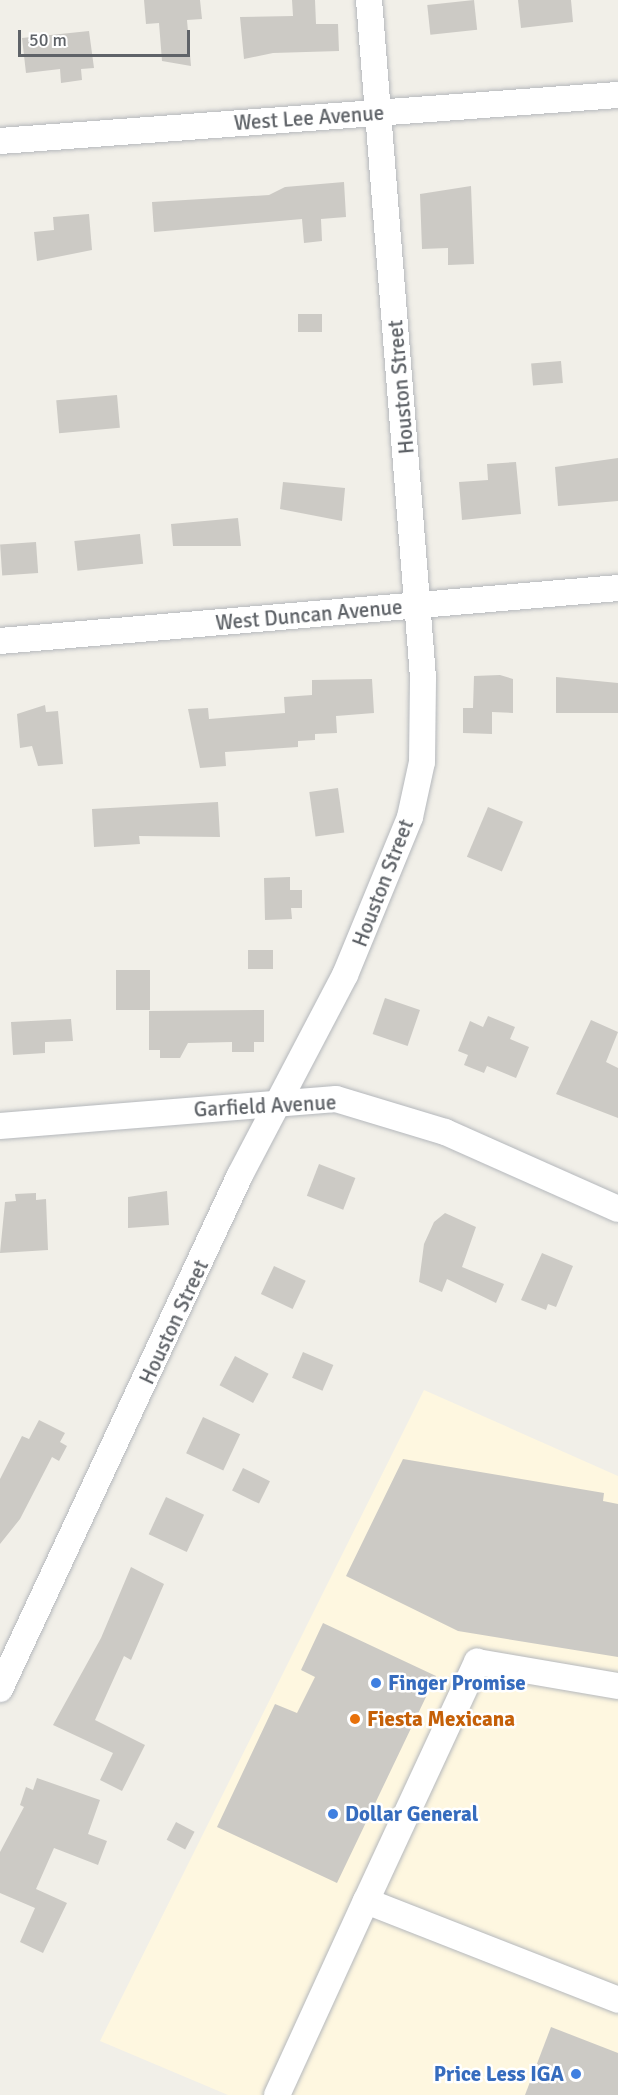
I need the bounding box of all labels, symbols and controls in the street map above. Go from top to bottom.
scale bar [21,18,194,56]
text: 50 m [29,29,67,51]
street label: West Lee Avenue [233,100,385,136]
street label: Houston Street [383,319,419,455]
street label: West Duncan Avenue [214,594,404,636]
street label: Houston Street [347,816,419,950]
street label: Garfield Avenue [193,1090,337,1122]
street label: Houston Street [134,1256,214,1388]
place label: Finger Promise [388,1670,526,1696]
marker: Finger Promise [369,1676,383,1690]
place label: Fiesta Mexicana [367,1706,515,1732]
marker: Fiesta Mexicana [348,1712,362,1726]
place label: Dollar General [345,1801,478,1827]
marker: Dollar General [326,1807,340,1821]
place label: Price Less IGA [434,2061,564,2087]
marker: Price Less IGA [569,2067,583,2081]

